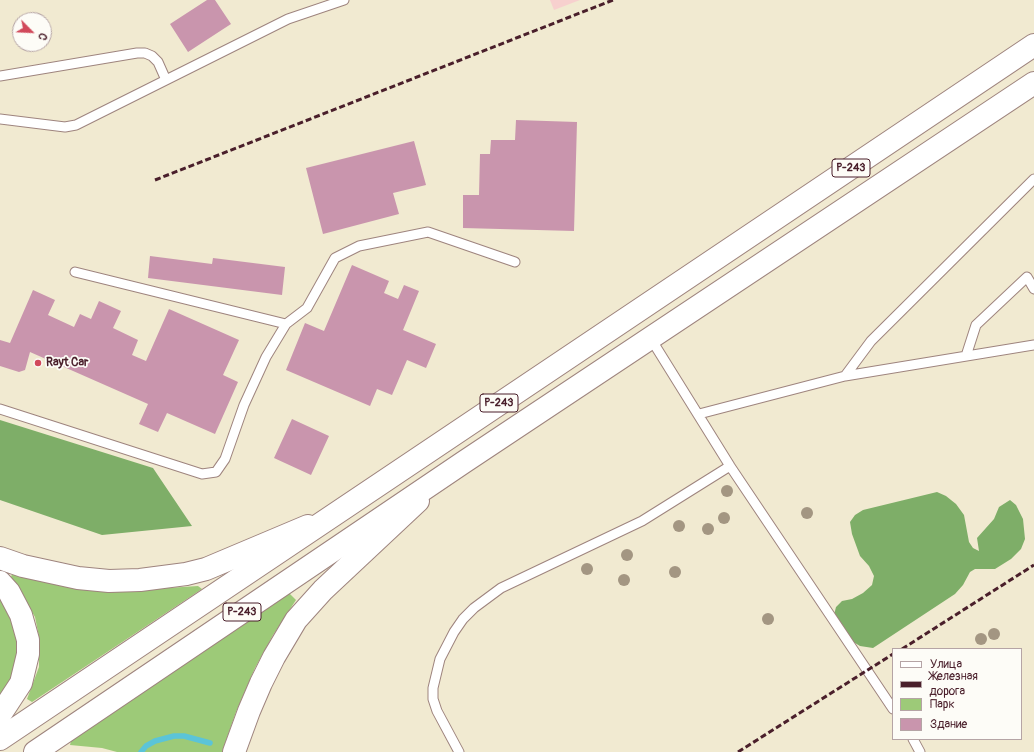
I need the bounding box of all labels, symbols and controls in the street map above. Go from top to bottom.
north arrow [12,12,52,52]
text: С [35,31,50,42]
road number: Р-243 [832,159,870,177]
place label: Rayt Car [46,356,88,370]
marker: Rayt Car [33,358,43,368]
road number: Р-243 [480,394,518,412]
road number: Р-243 [223,603,261,621]
legend [892,648,1022,740]
text: Улица [930,657,962,672]
text: Железная дорога [930,669,978,699]
text: Парк [930,697,955,712]
text: Здание [930,717,967,732]

